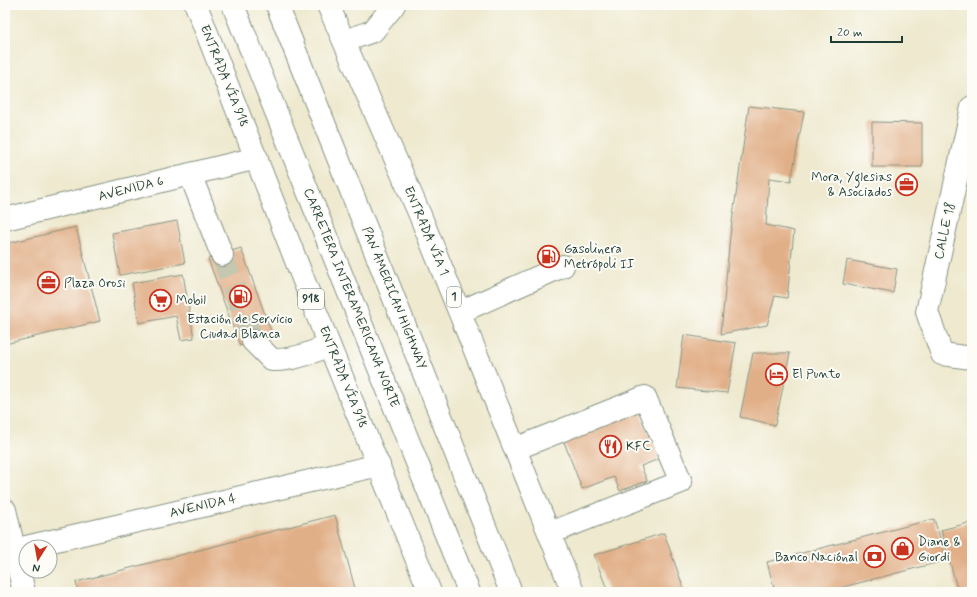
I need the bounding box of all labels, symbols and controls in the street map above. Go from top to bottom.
scale bar [831,18,902,44]
street label: ENTRADA VÍA 918 [196,22,253,130]
text: 20 m [837,25,863,41]
place label: Mora, Yglesias & Asociados [811,169,892,201]
office icon: Mora, Yglesias & Asociados [894,171,920,197]
street label: AVENIDA 6 [97,173,166,205]
street label: ENTRADA VÍA 1 [400,183,453,278]
street label: CARRETERA INTERAMERICANA NORTE [299,186,403,411]
street label: CALLE 18 [931,201,959,261]
street label: PAN AMERICAN HIGHWAY [358,224,430,372]
place label: Gasolinera Metrópoli II [564,241,635,273]
fuel station icon: Gasolinera Metrópoli II [535,243,561,269]
office icon: Plaza Orosi [35,270,61,296]
place label: Plaza Orosi [64,275,126,292]
fuel station icon: Estación de Servicio Ciudad Blanca [227,284,253,310]
supermarket icon: Mobil [148,287,174,313]
road number: 1 [447,287,461,307]
road number: 918 [298,289,324,309]
place label: Mobil [176,292,206,309]
place label: Estación de Servicio Ciudad Blanca [187,311,293,343]
street label: ENTRADA VÍA 918 [315,323,372,431]
hotel icon: El Punto [763,361,789,387]
place label: El Punto [792,366,840,383]
restaurant icon: KFC [597,433,623,459]
place label: KFC [626,438,651,455]
street label: AVENIDA 4 [168,490,238,522]
place label: Diane & Giordi [918,534,961,566]
shop icon: Diane & Giordi [889,536,915,562]
north arrow [18,539,58,579]
bank icon: Banco Naciónal [861,544,887,570]
place label: Banco Naciónal [775,549,858,566]
text: N [31,560,41,575]

